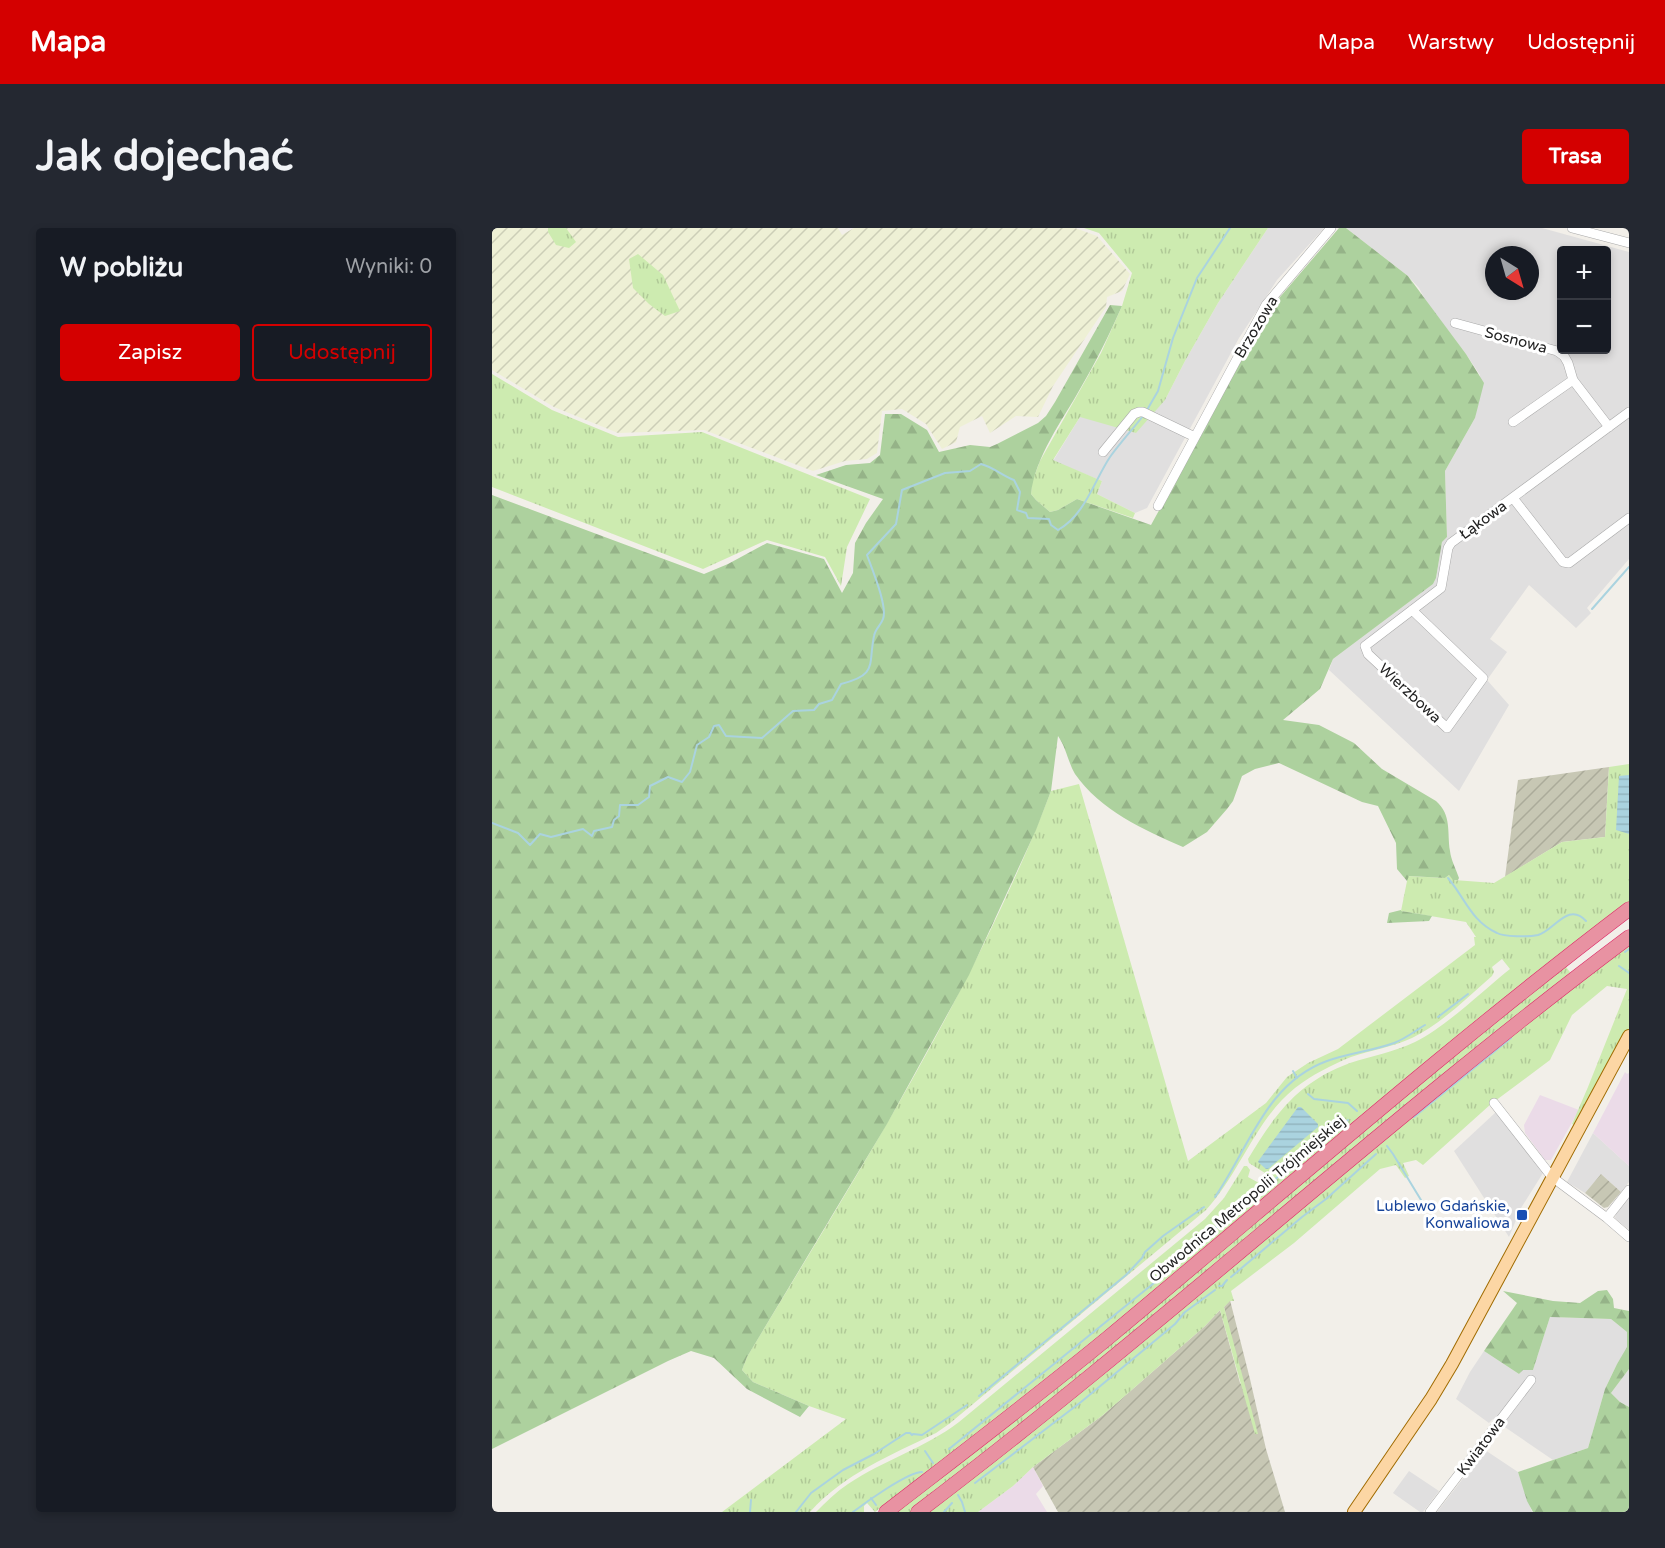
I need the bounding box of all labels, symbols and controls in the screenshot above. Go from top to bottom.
text: Mapa [30,25,106,59]
text: Mapa [1318,30,1375,55]
text: Warstwy [1408,30,1494,55]
text: Udostępnij [1527,30,1635,55]
button: Trasa [1522,129,1629,184]
text: Jak dojechać [36,131,293,182]
north arrow [1485,246,1539,300]
map controls [1557,246,1611,354]
button: + [1557,246,1611,300]
text: W pobliżu [60,252,183,283]
text: Wyniki: 0 [345,255,432,279]
street label: Brzozowa [1230,293,1282,361]
button: − [1557,300,1611,354]
street label: Sosnowa [1483,323,1549,357]
button: Zapisz [60,324,240,381]
button: Udostępnij [252,324,432,381]
street label: Łąkowa [1456,497,1510,543]
street label: Wierzbowa [1375,659,1445,727]
street label: Obwodnica Metropolii Trójmiejskiej [1146,1112,1348,1286]
place label: Lublewo Gdańskie, Konwaliowa [1376,1197,1510,1232]
marker: Lublewo Gdańskie, Konwaliowa [1515,1208,1529,1222]
street label: Kwiatowa [1453,1413,1509,1479]

